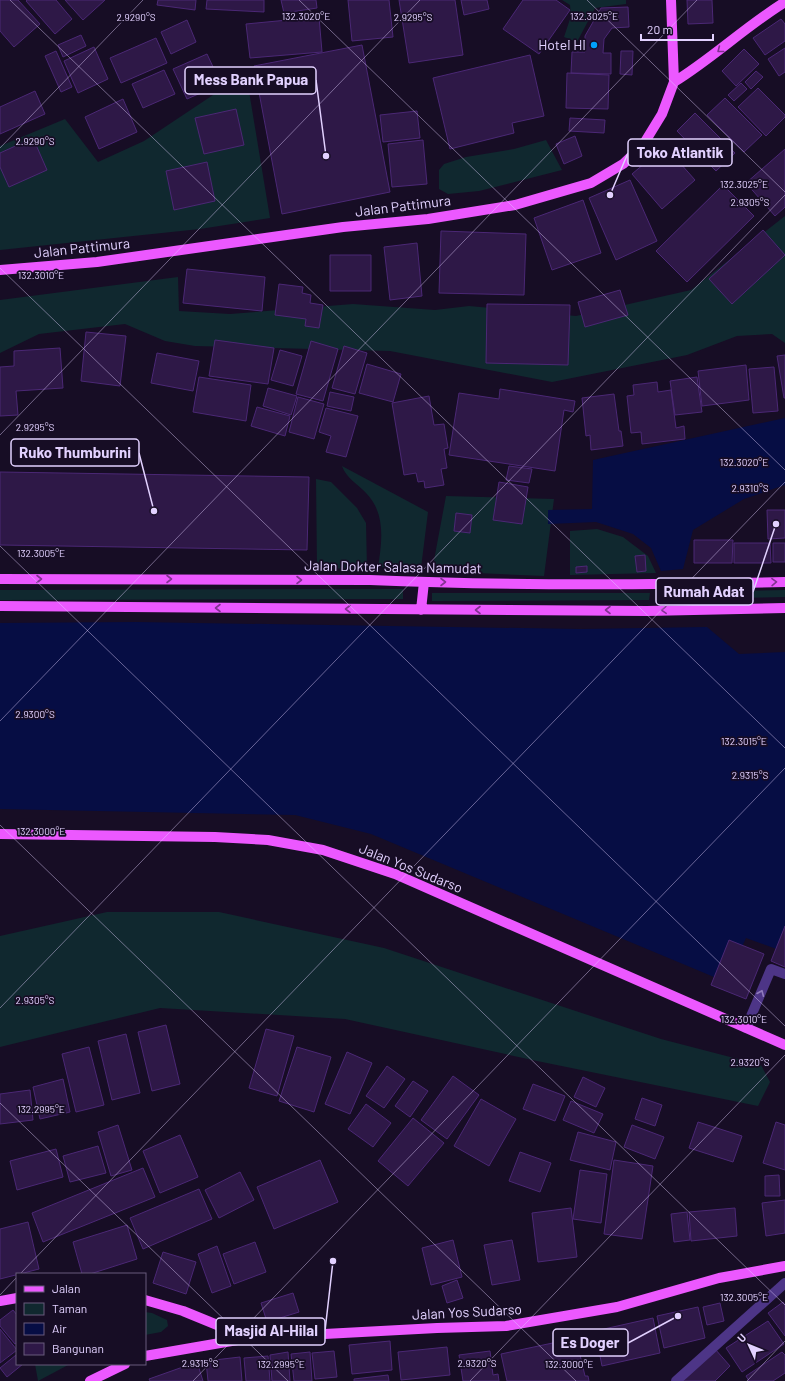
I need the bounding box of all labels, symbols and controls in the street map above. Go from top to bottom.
text: 132.3020°E [282,10,330,22]
text: 132.3025°E [570,10,618,22]
text: 2.9290°S [116,11,156,23]
text: 2.9295°S [394,11,433,23]
scale bar [641,16,713,42]
text: 20 m [647,22,673,36]
place label: Hotel HI [538,36,586,53]
marker: Hotel HI [589,40,599,50]
one-way arrow [718,45,725,52]
callout: Mess Bank Papua [185,67,316,94]
text: Mess Bank Papua [194,70,308,88]
text: 2.9290°S [15,135,55,147]
callout: Toko Atlantik [628,139,732,166]
text: Toko Atlantik [636,143,724,161]
text: 132.3025°E [720,178,768,190]
street label: Jalan Pattimura [354,191,452,220]
text: 2.9305°S [731,196,770,208]
street label: Jalan Pattimura [33,234,131,261]
text: 132.3010°E [18,269,64,281]
text: 2.9295°S [16,421,55,433]
callout: Ruko Thumburini [11,439,139,466]
text: Ruko Thumburini [19,443,131,461]
text: 132.3020°E [720,456,768,468]
text: 2.9310°S [731,482,769,494]
text: 132.3005°E [17,547,65,559]
street label: Jalan Dokter Salasa Namudat [304,556,482,577]
one-way arrow [36,575,42,583]
one-way arrow [166,575,172,583]
one-way arrow [296,576,302,584]
one-way arrow [440,578,446,586]
callout: Rumah Adat [656,578,753,605]
one-way arrow [771,578,777,586]
text: Rumah Adat [664,582,745,600]
one-way arrow [215,604,221,612]
one-way arrow [345,605,351,613]
one-way arrow [475,606,481,614]
one-way arrow [605,606,611,614]
one-way arrow [661,606,667,614]
text: 2.9300°S [15,708,55,720]
text: 132.3015°E [721,735,767,747]
text: 2.9315°S [732,769,769,781]
text: 132.3000°E [17,825,65,837]
street label: Jalan Yos Sudarso [357,839,465,896]
one-way arrow [756,989,764,997]
text: 2.9305°S [16,994,55,1006]
text: 132.3010°E [721,1013,767,1025]
text: 2.9320°S [730,1056,770,1068]
text: 132.2995°E [17,1103,65,1115]
legend [16,1273,146,1365]
text: Jalan [52,1281,80,1295]
text: 132.3005°E [720,1291,768,1303]
street label: Jalan Yos Sudarso [412,1300,522,1323]
text: Taman [52,1301,87,1315]
callout: Masjid Al-Hilal [216,1318,325,1345]
text: Air [52,1321,67,1335]
text: Masjid Al-Hilal [224,1321,318,1339]
north arrow [729,1325,769,1365]
callout: Es Doger [553,1329,628,1356]
text: U [734,1331,749,1345]
text: Es Doger [560,1333,620,1351]
text: Bangunan [52,1341,104,1355]
text: 2.9315°S [182,1357,219,1369]
text: 2.9320°S [457,1357,497,1369]
text: 132.2995°E [257,1358,305,1370]
text: 132.3000°E [545,1358,593,1370]

